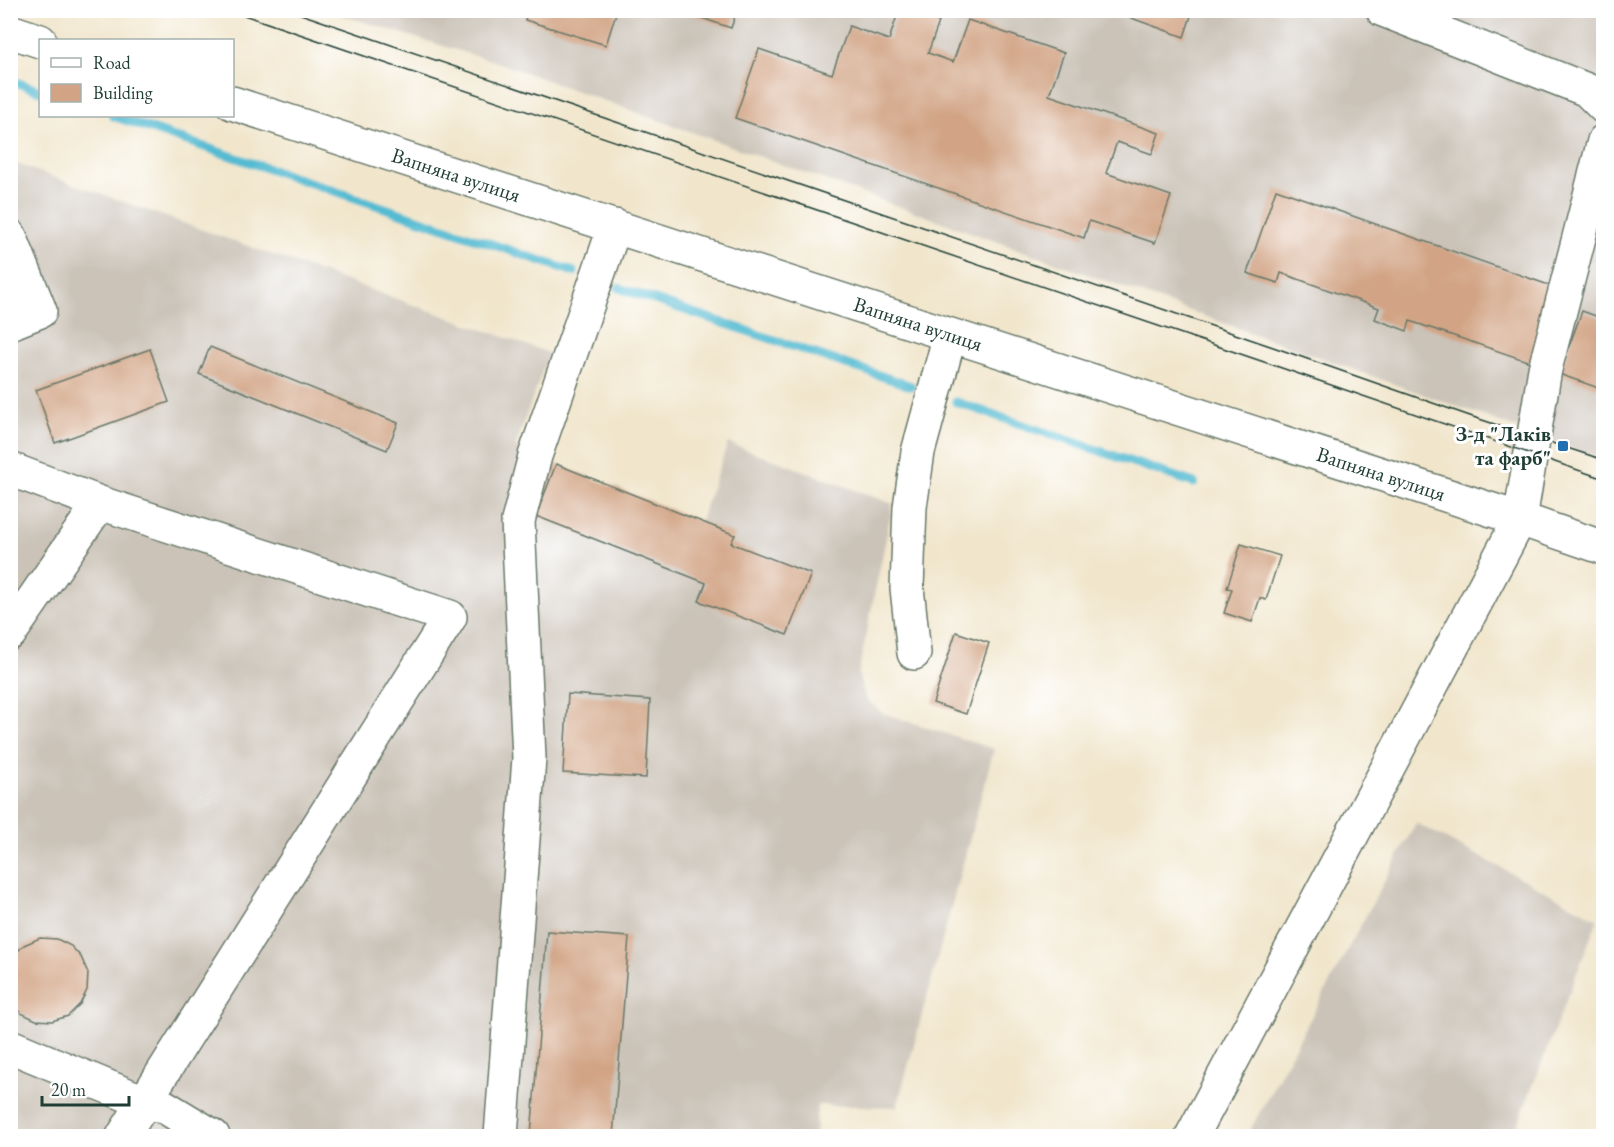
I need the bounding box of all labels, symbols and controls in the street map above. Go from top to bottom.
legend [39,39,234,117]
text: Road [93,51,132,74]
text: Building [93,81,153,104]
street label: Вапняна вулиця [388,141,524,208]
street label: Вапняна вулиця [850,290,986,357]
place label: З-д "Лаків та фарб" [1456,420,1551,471]
marker: З-д "Лаків та фарб" [1556,439,1570,453]
street label: Вапняна вулиця [1313,440,1449,507]
scale bar [42,1069,129,1107]
text: 20 m [51,1078,86,1101]

